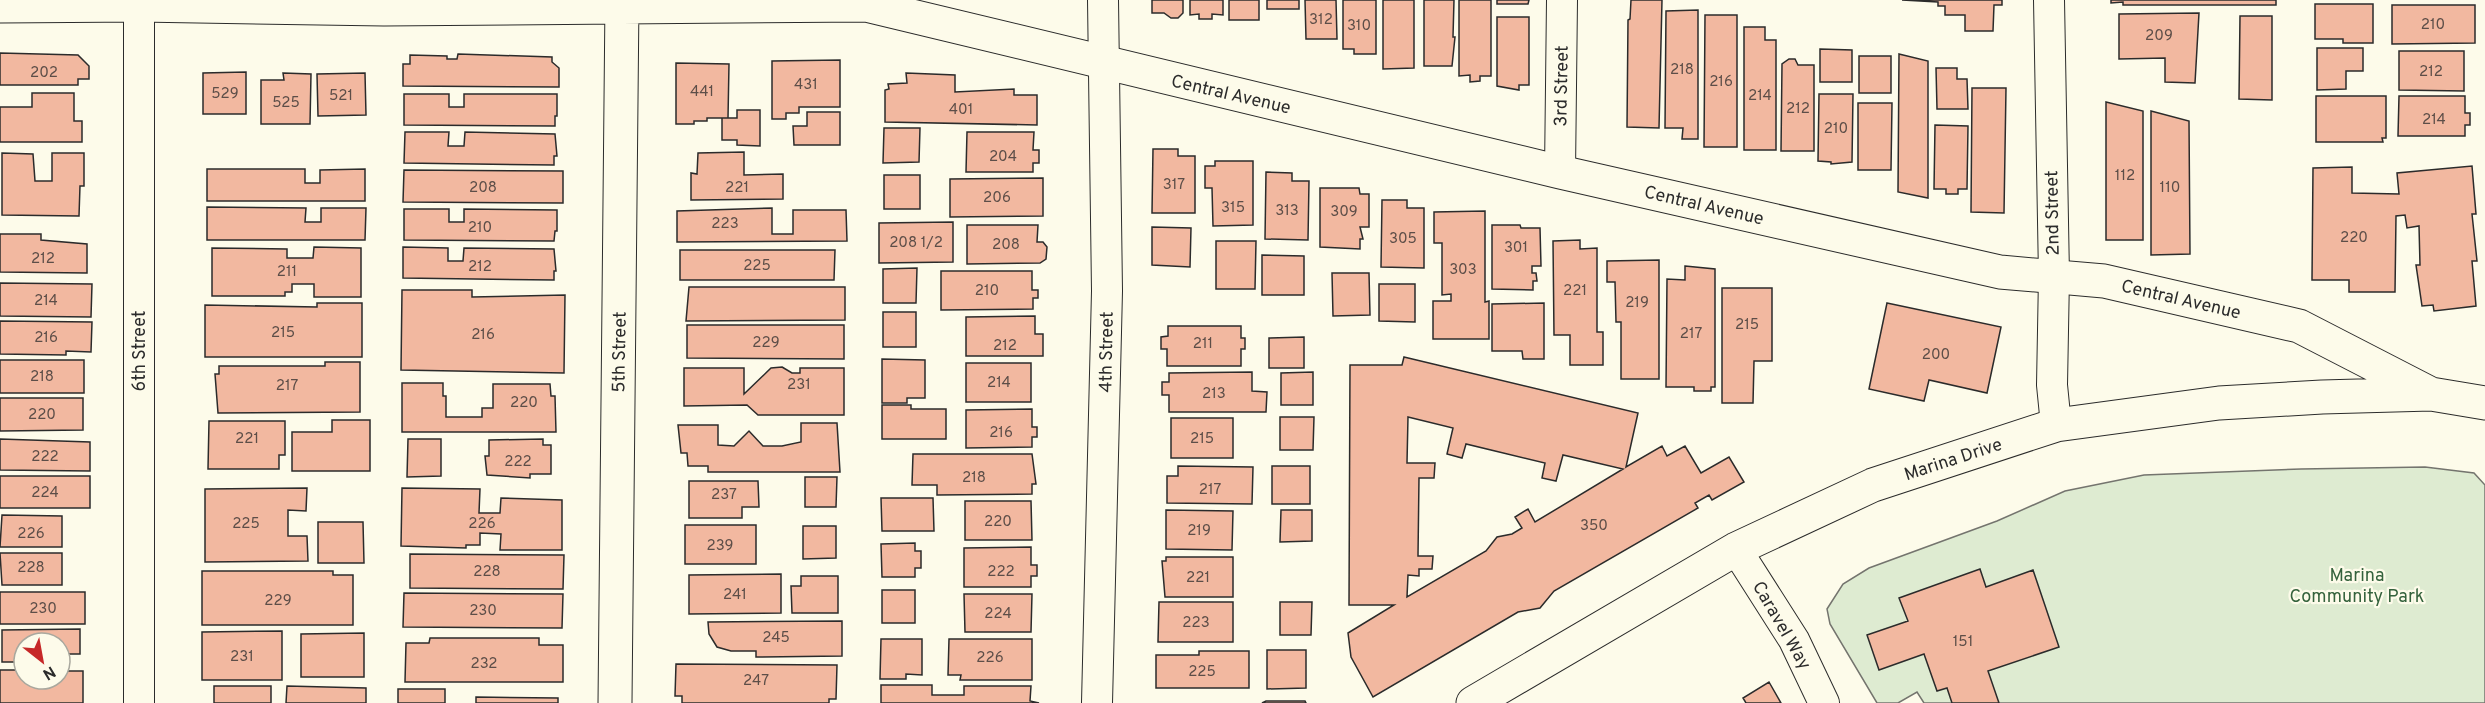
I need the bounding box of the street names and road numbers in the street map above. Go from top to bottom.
street label: 3rd Street [1550,45,1575,127]
street label: Central Avenue [1169,71,1293,120]
street label: 2nd Street [2041,170,2066,256]
street label: Central Avenue [1642,182,1766,231]
street label: Central Avenue [2119,276,2243,325]
street label: 6th Street [129,310,152,392]
street label: 5th Street [608,311,633,393]
street label: 4th Street [1095,311,1120,393]
street label: Marina Drive [1902,434,2005,487]
street label: Caravel Way [1746,577,1815,674]

